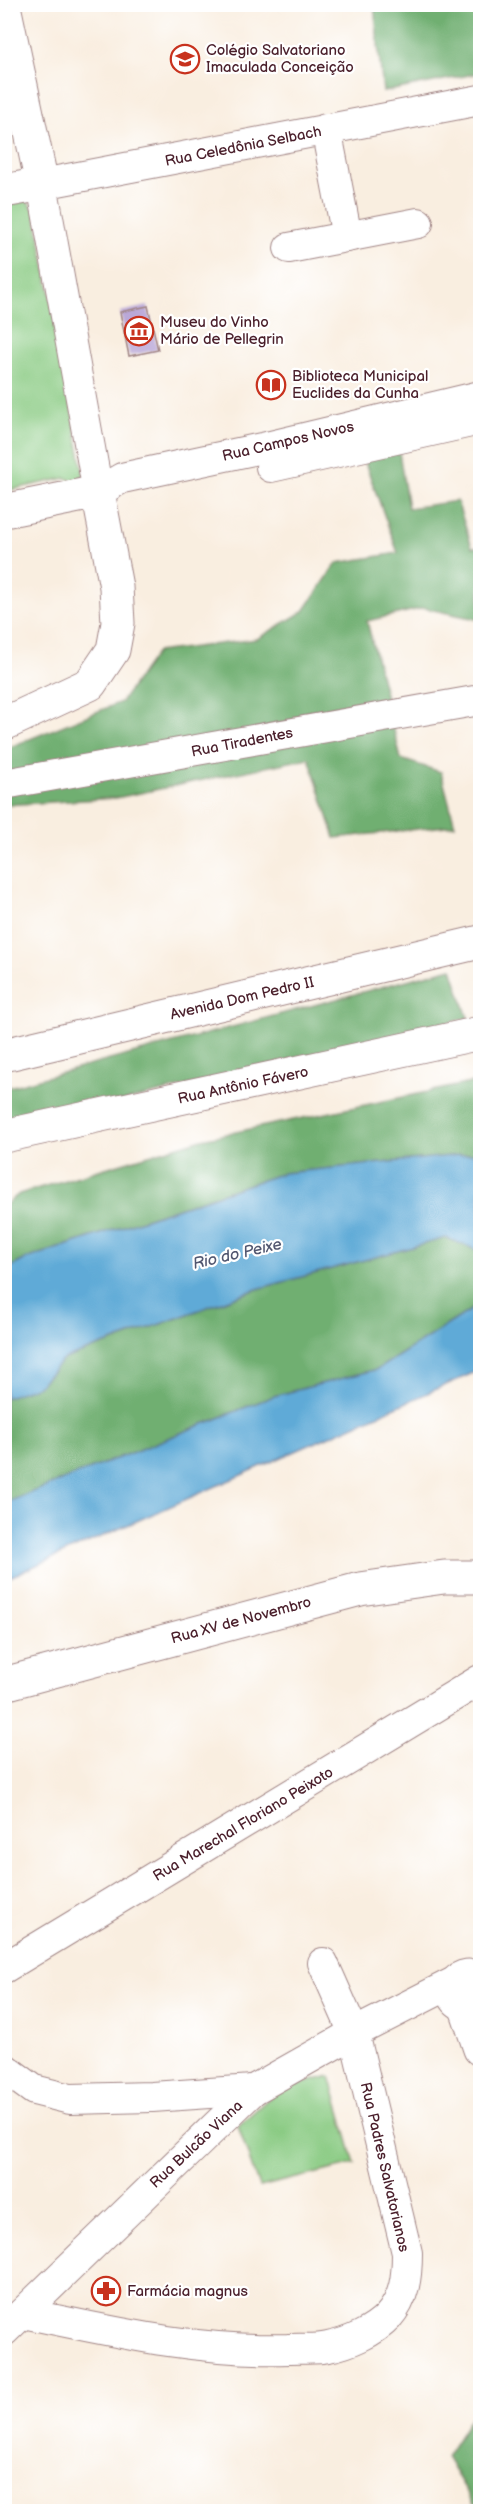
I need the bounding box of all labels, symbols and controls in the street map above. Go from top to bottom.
place label: Colégio Salvatoriano Imaculada Conceição [206,41,354,77]
school or university icon: Colégio Salvatoriano Imaculada Conceição [169,43,201,75]
street label: Rua Celedônia Selbach [163,122,323,171]
place label: Museu do Vinho Mário de Pellegrin [160,313,284,349]
museum icon: Museu do Vinho Mário de Pellegrin [123,315,155,347]
place label: Biblioteca Municipal Euclides da Cunha [292,367,428,403]
library icon: Biblioteca Municipal Euclides da Cunha [255,369,287,401]
street label: Rua Campos Novos [220,417,356,466]
street label: Rua Tiradentes [190,723,295,762]
street label: Avenida Dom Pedro II [168,973,316,1024]
street label: Rua Antônio Fávero [176,1062,310,1109]
water label: Rio do Peixe [191,1235,284,1274]
street label: Rua XV de Novembro [169,1593,313,1648]
street label: Rua Marechal Floriano Peixoto [150,1763,337,1886]
street label: Rua Padres Salvatorianos [356,2080,413,2254]
street label: Rua Bulcão Viana [146,2096,247,2192]
pharmacy icon: Farmácia magnus [90,2275,122,2307]
place label: Farmácia magnus [127,2282,249,2301]

